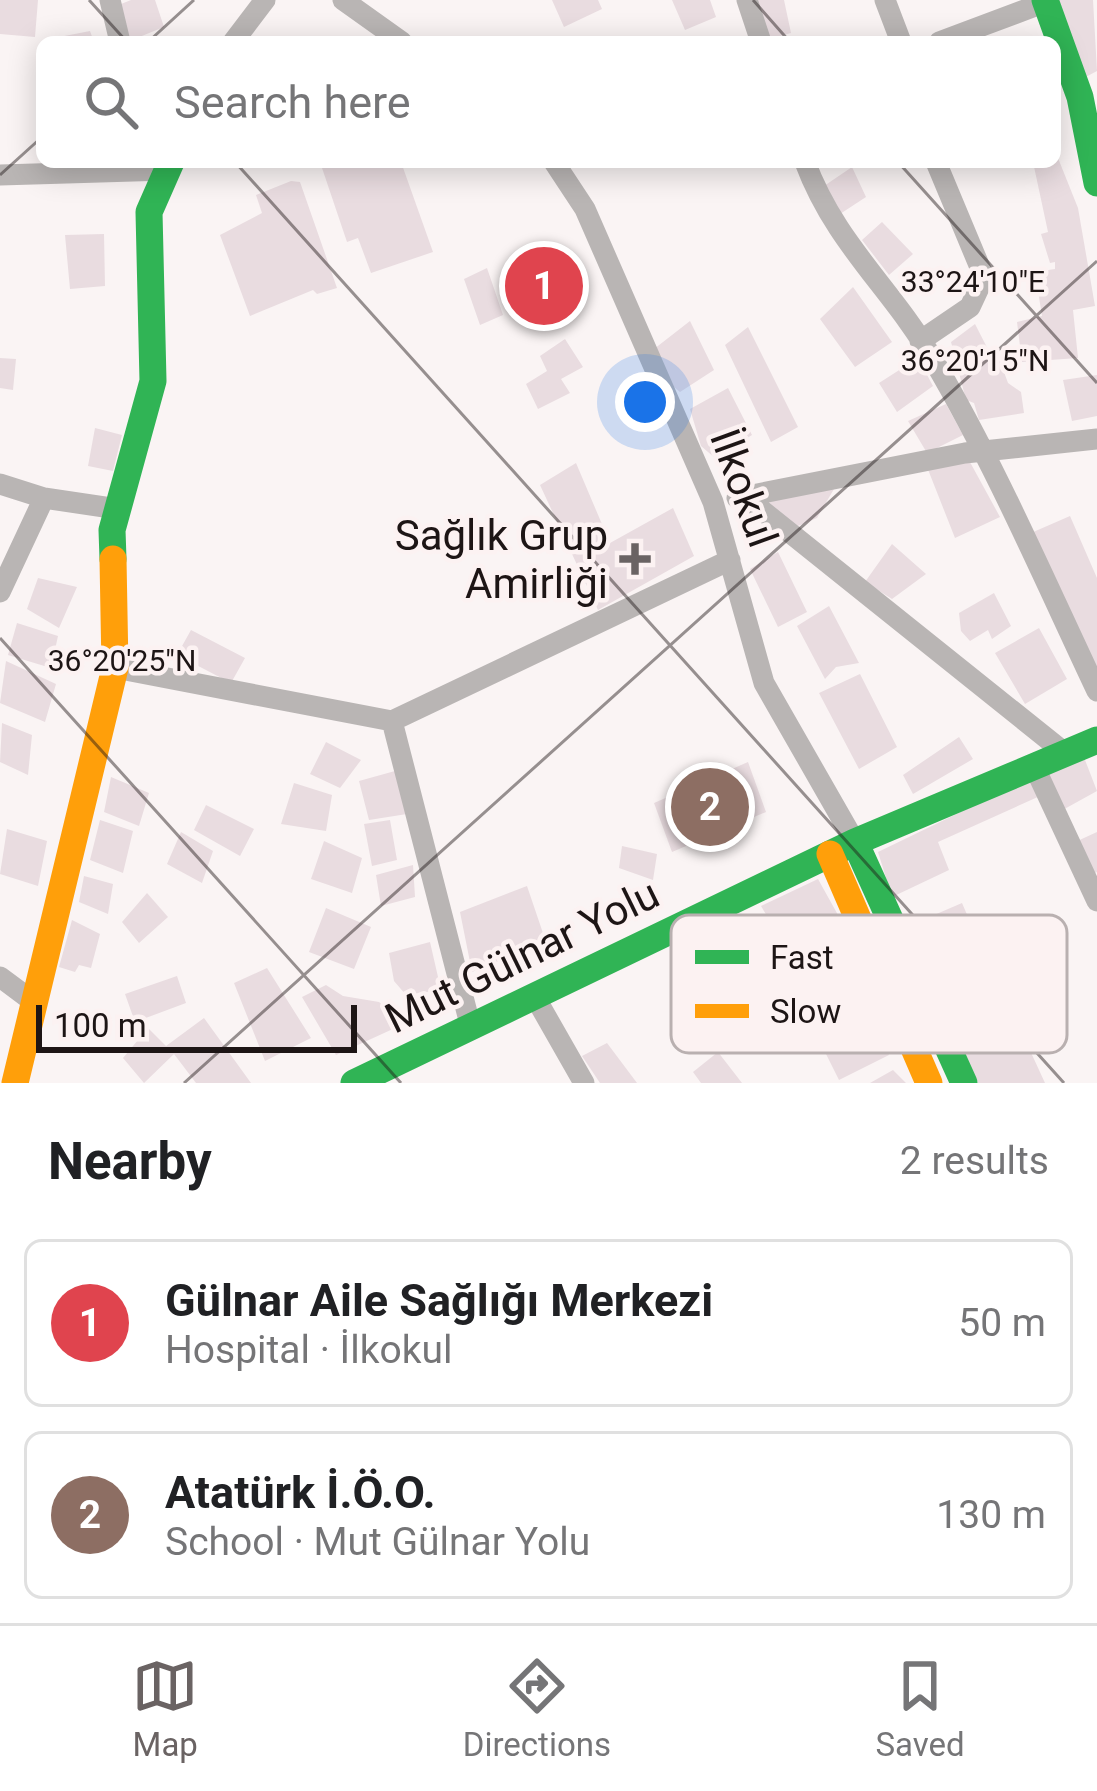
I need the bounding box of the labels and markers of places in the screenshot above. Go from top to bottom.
pin: 1 [505,241,583,331]
place label: Sağlık Grup Amirliği [395,511,608,608]
marker: Sağlık Grup Amirliği [619,543,651,575]
pin: 2 [671,762,749,852]

